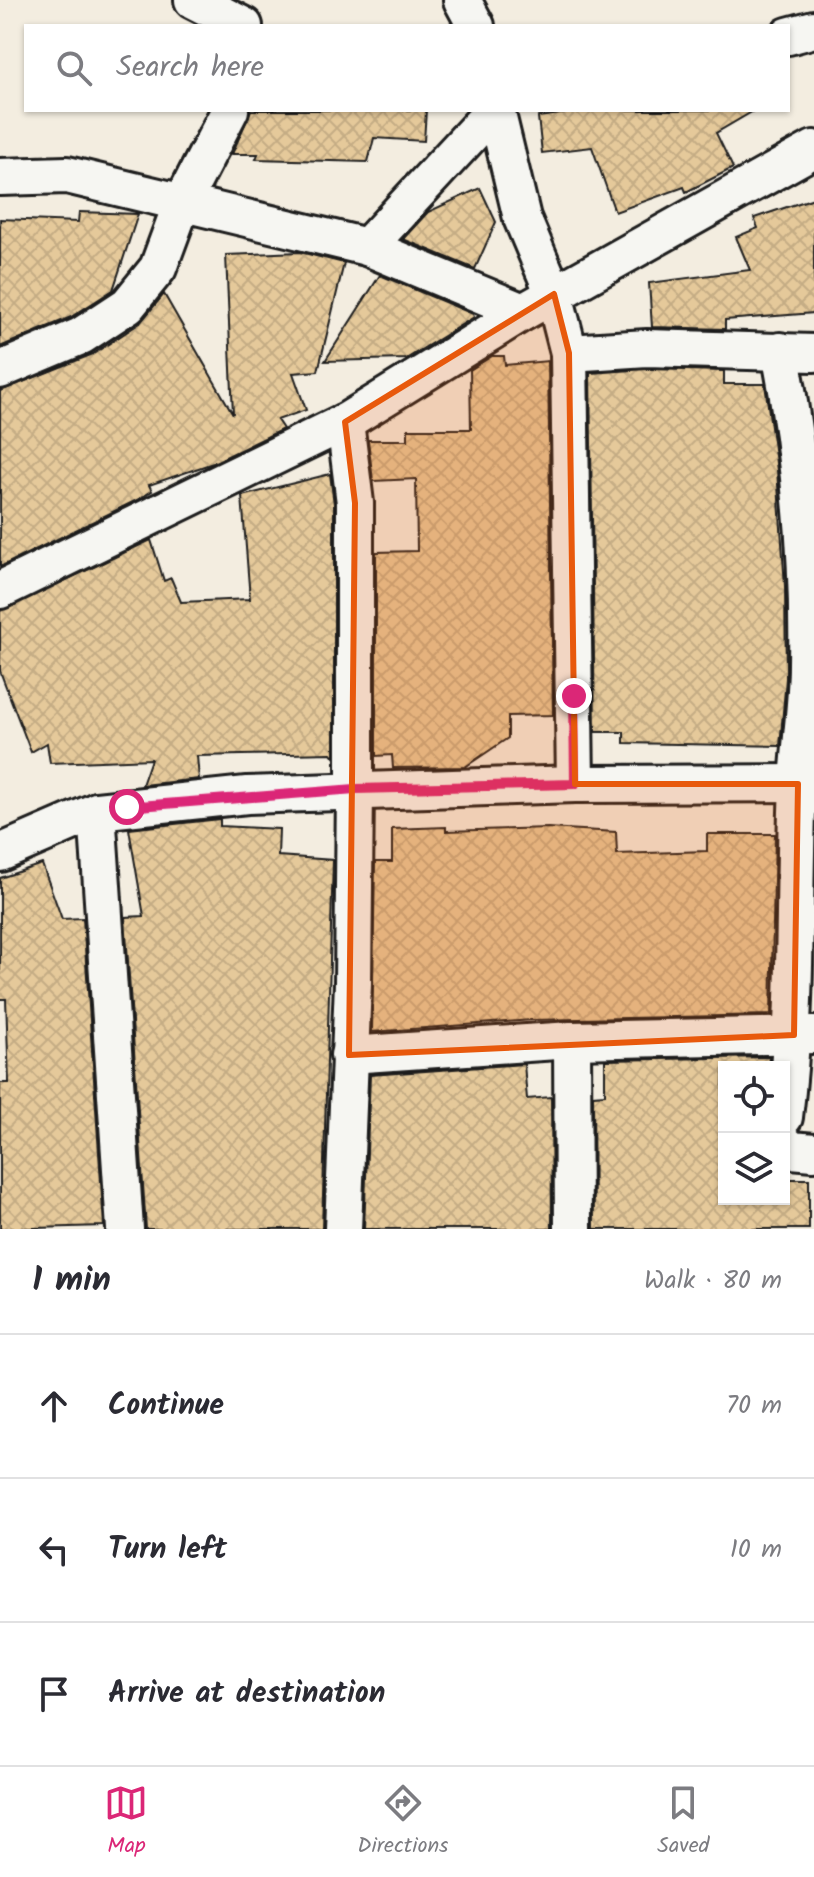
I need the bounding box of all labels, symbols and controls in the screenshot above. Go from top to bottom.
search box [24,24,790,112]
text: Search here [116,44,264,92]
icon: search [52,46,96,90]
route end [556,678,592,714]
route start [109,789,145,825]
map controls [718,1061,790,1205]
button: locate [718,1061,790,1133]
button: layers [718,1133,790,1205]
text: 1 min [32,1254,111,1308]
text: Walk · 80 m [644,1260,782,1302]
text: Continue [108,1382,224,1430]
icon: ahead [32,1384,76,1428]
text: 70 m [726,1385,782,1427]
text: Turn left [108,1526,227,1574]
icon: left [32,1528,76,1572]
text: 10 m [730,1529,782,1571]
text: Arrive at destination [108,1670,385,1718]
icon: arrive [32,1672,76,1716]
tab: Map [104,1781,148,1864]
tab: Directions [357,1781,449,1864]
tab: Saved [657,1781,710,1864]

